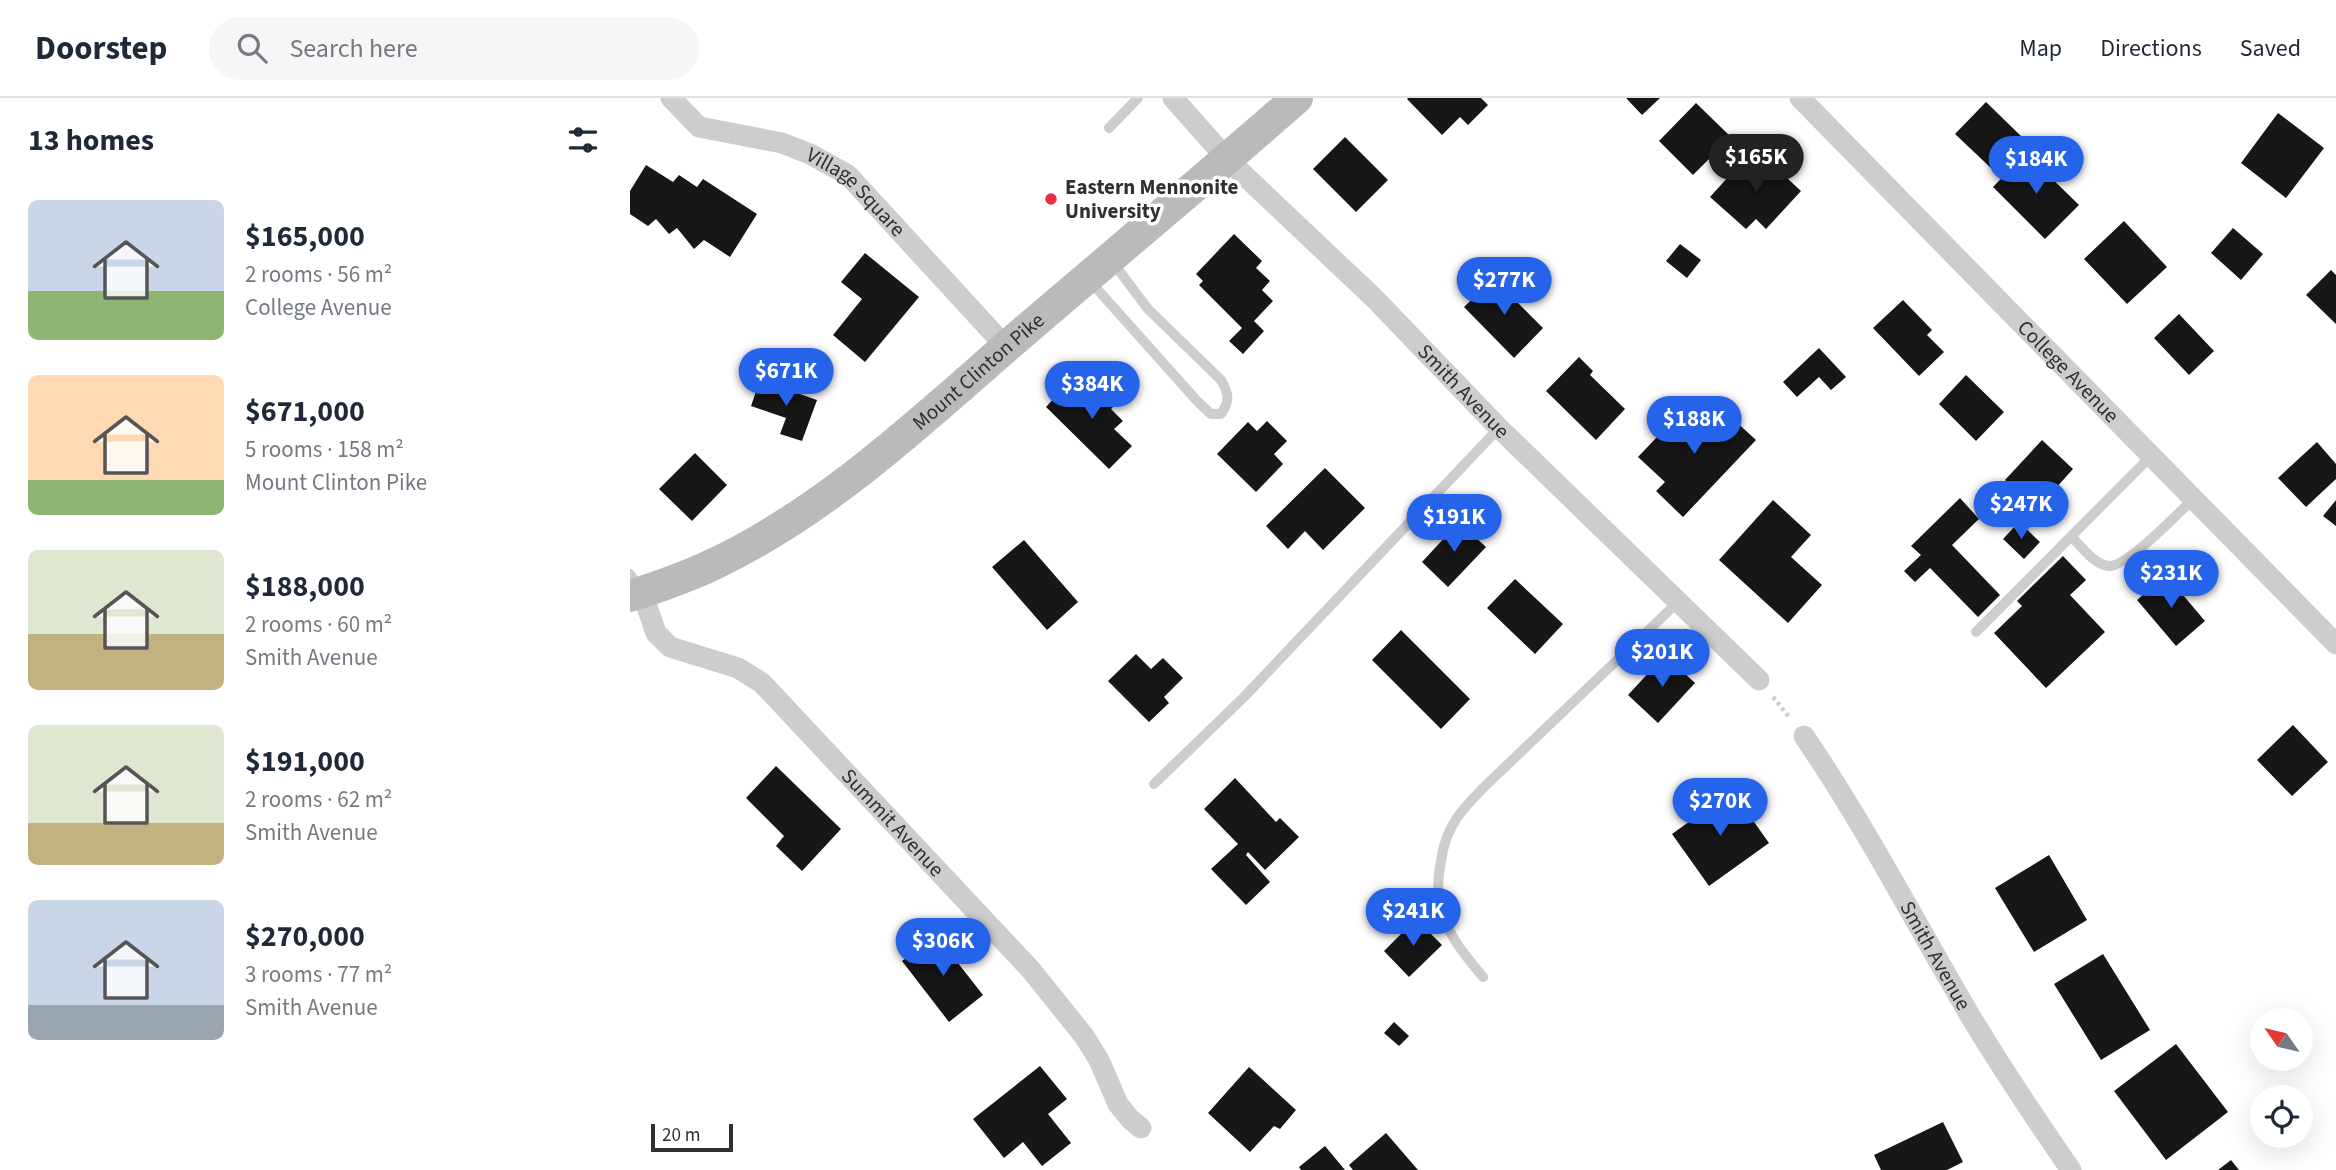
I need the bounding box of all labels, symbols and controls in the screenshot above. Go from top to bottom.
search box [209,17,699,80]
text: Doorstep [35,25,167,72]
icon: search [233,29,271,67]
text: Search here [289,30,418,67]
text: Map [2019,31,2062,66]
text: Directions [2100,31,2202,66]
text: Saved [2240,31,2301,66]
text: 13 homes [28,119,154,162]
icon: filters [564,121,602,159]
pin: $165K [1707,134,1805,194]
pin: $184K [1987,136,2085,196]
street label: Village Square [801,140,912,243]
text: $165K [1725,140,1787,173]
text: $184K [2005,142,2067,175]
place label: Eastern Mennonite University [1065,172,1239,226]
marker: Eastern Mennonite University [1043,191,1059,207]
text: $165,000 [245,215,365,258]
icon: home [84,228,168,312]
text: 2 rooms · 56 m² [245,258,392,291]
pin: $277K [1455,258,1553,317]
text: $277K [1473,263,1535,296]
text: College Avenue [245,291,392,324]
street label: Mount Clinton Pike [906,306,1051,437]
street label: College Avenue [2011,313,2126,430]
street label: Smith Avenue [1411,337,1516,445]
pin: $671K [737,348,835,408]
text: $671K [755,354,817,387]
pin: $384K [1043,362,1141,421]
text: $384K [1061,367,1123,400]
text: $671,000 [245,390,365,433]
pin: $188K [1645,396,1743,456]
text: $188K [1663,402,1725,435]
icon: home [84,403,168,487]
text: 5 rooms · 158 m² [245,433,404,466]
text: Mount Clinton Pike [245,466,427,499]
pin: $247K [1972,482,2070,541]
text: $247K [1990,487,2052,520]
pin: $191K [1405,494,1503,554]
text: $191K [1423,500,1485,533]
pin: $231K [2122,550,2220,610]
text: $231K [2140,556,2202,589]
text: $188,000 [245,565,365,608]
icon: home [84,578,168,662]
text: 2 rooms · 60 m² [245,608,392,641]
pin: $201K [1613,630,1711,689]
text: $201K [1631,635,1693,668]
text: Smith Avenue [245,641,378,674]
text: $191,000 [245,740,365,783]
icon: home [84,753,168,837]
street label: Summit Avenue [835,762,951,884]
pin: $270K [1671,778,1769,838]
text: 2 rooms · 62 m² [245,783,392,816]
text: $270K [1689,784,1751,817]
text: Smith Avenue [245,816,378,849]
pin: $241K [1364,888,1462,948]
text: $241K [1382,894,1444,927]
street label: Smith Avenue [1892,895,1979,1016]
text: $270,000 [245,915,365,958]
pin: $306K [894,918,992,978]
text: $306K [912,924,974,957]
icon: home [84,928,168,1012]
text: 3 rooms · 77 m² [245,958,392,991]
text: Smith Avenue [245,991,378,1024]
north arrow [2250,1008,2314,1071]
map controls [2250,1008,2313,1148]
button: locate [2250,1085,2313,1148]
scale bar [651,1121,733,1153]
text: 20 m [662,1122,700,1149]

